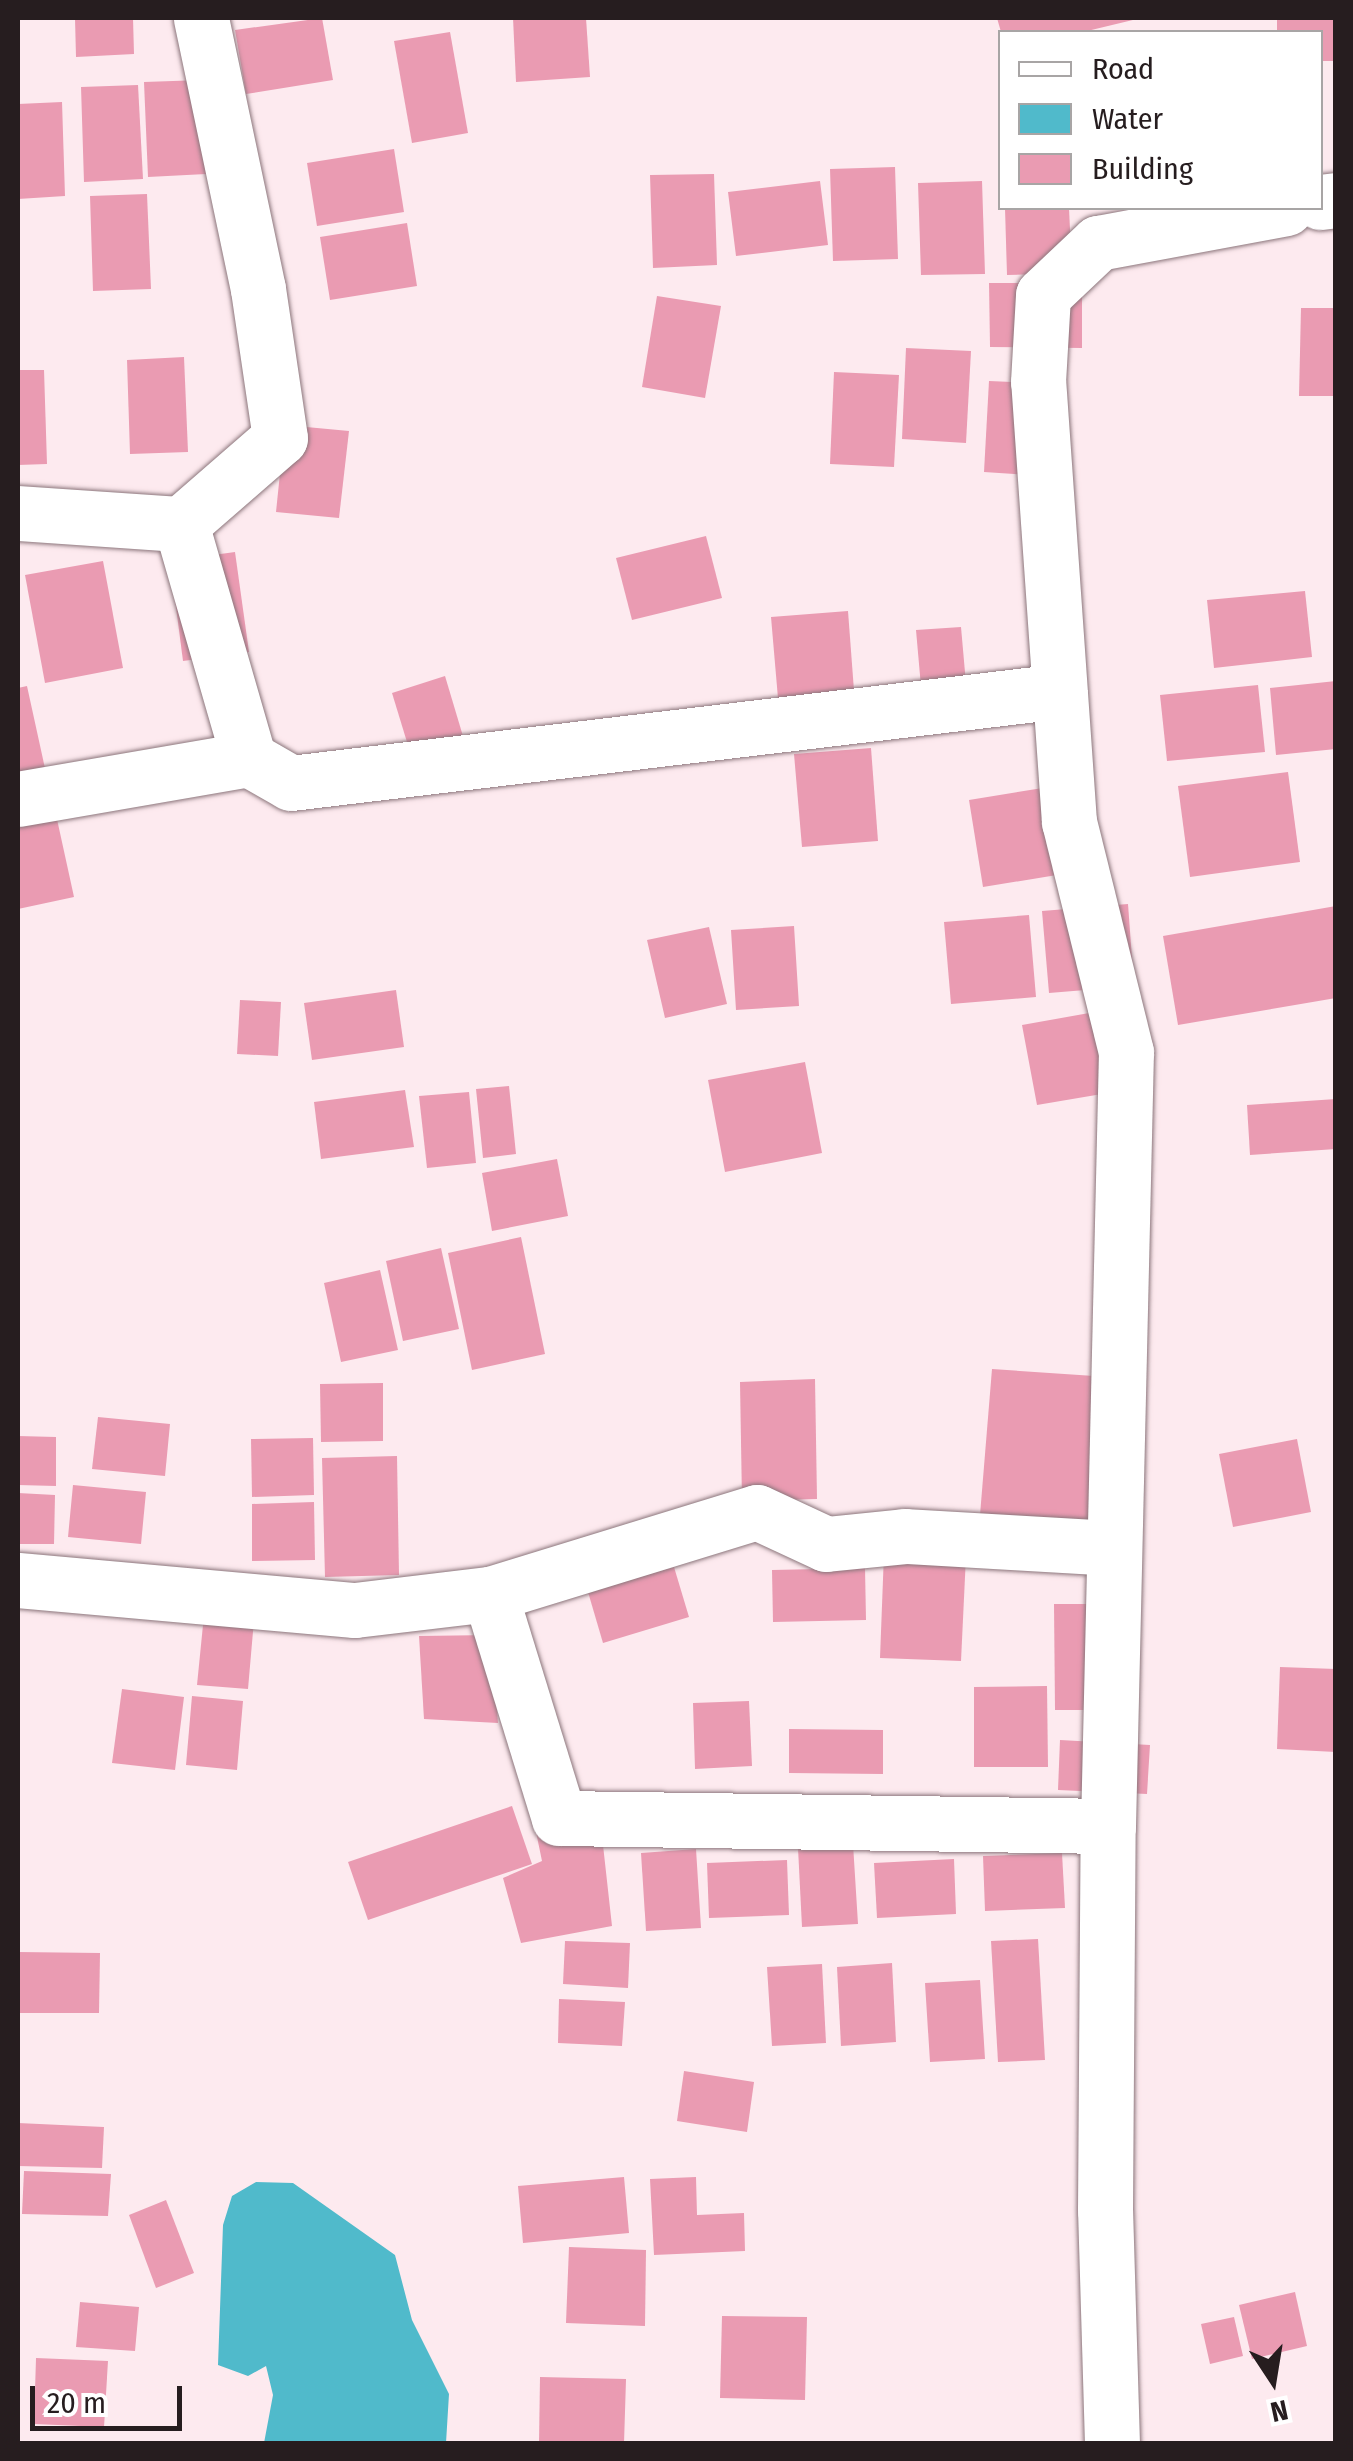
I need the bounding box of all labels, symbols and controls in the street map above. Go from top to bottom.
legend [998,30,1323,210]
text: Road [1092,51,1154,87]
text: Water [1092,101,1163,137]
text: Building [1092,151,1193,187]
north arrow [1223,2331,1323,2431]
scale bar [35,2366,188,2428]
text: 20 m [47,2385,106,2421]
text: N [1268,2393,1291,2429]

